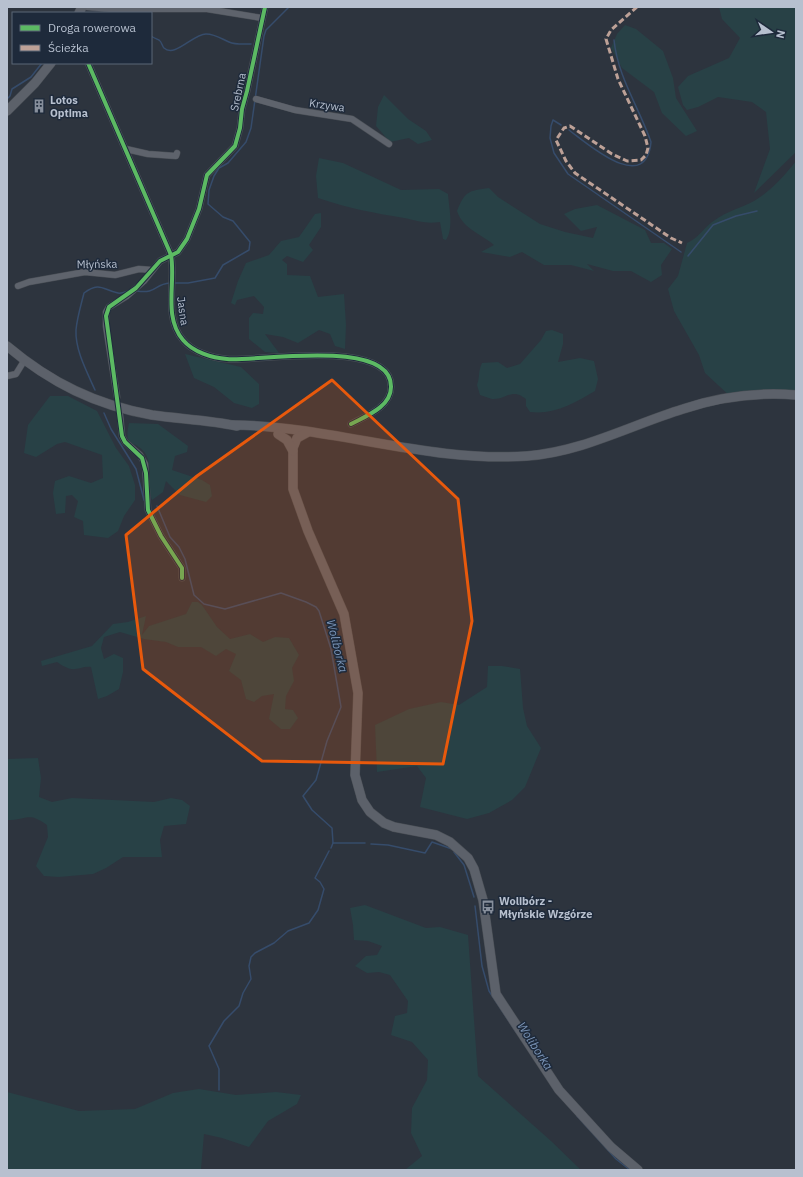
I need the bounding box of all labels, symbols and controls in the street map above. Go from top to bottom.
legend [12,12,152,64]
north arrow [751,12,791,52]
text: Droga rowerowa [48,20,137,35]
text: N [773,29,788,40]
text: Ścieżka [48,40,89,55]
street label: Srebrna [227,71,249,113]
place label: Lotos Optima [50,93,88,120]
street label: Krzywa [308,96,346,114]
building icon: Lotos Optima [31,98,47,114]
street label: Młyńska [77,257,118,271]
street label: Jasna [174,296,192,326]
water label: Woliborka [324,618,351,674]
place label: Wolibórz - Młyńskie Wzgórze [499,894,592,921]
bus stop icon: Wolibórz - Młyńskie Wzgórze [480,899,496,915]
water label: Woliborka [514,1019,556,1072]

